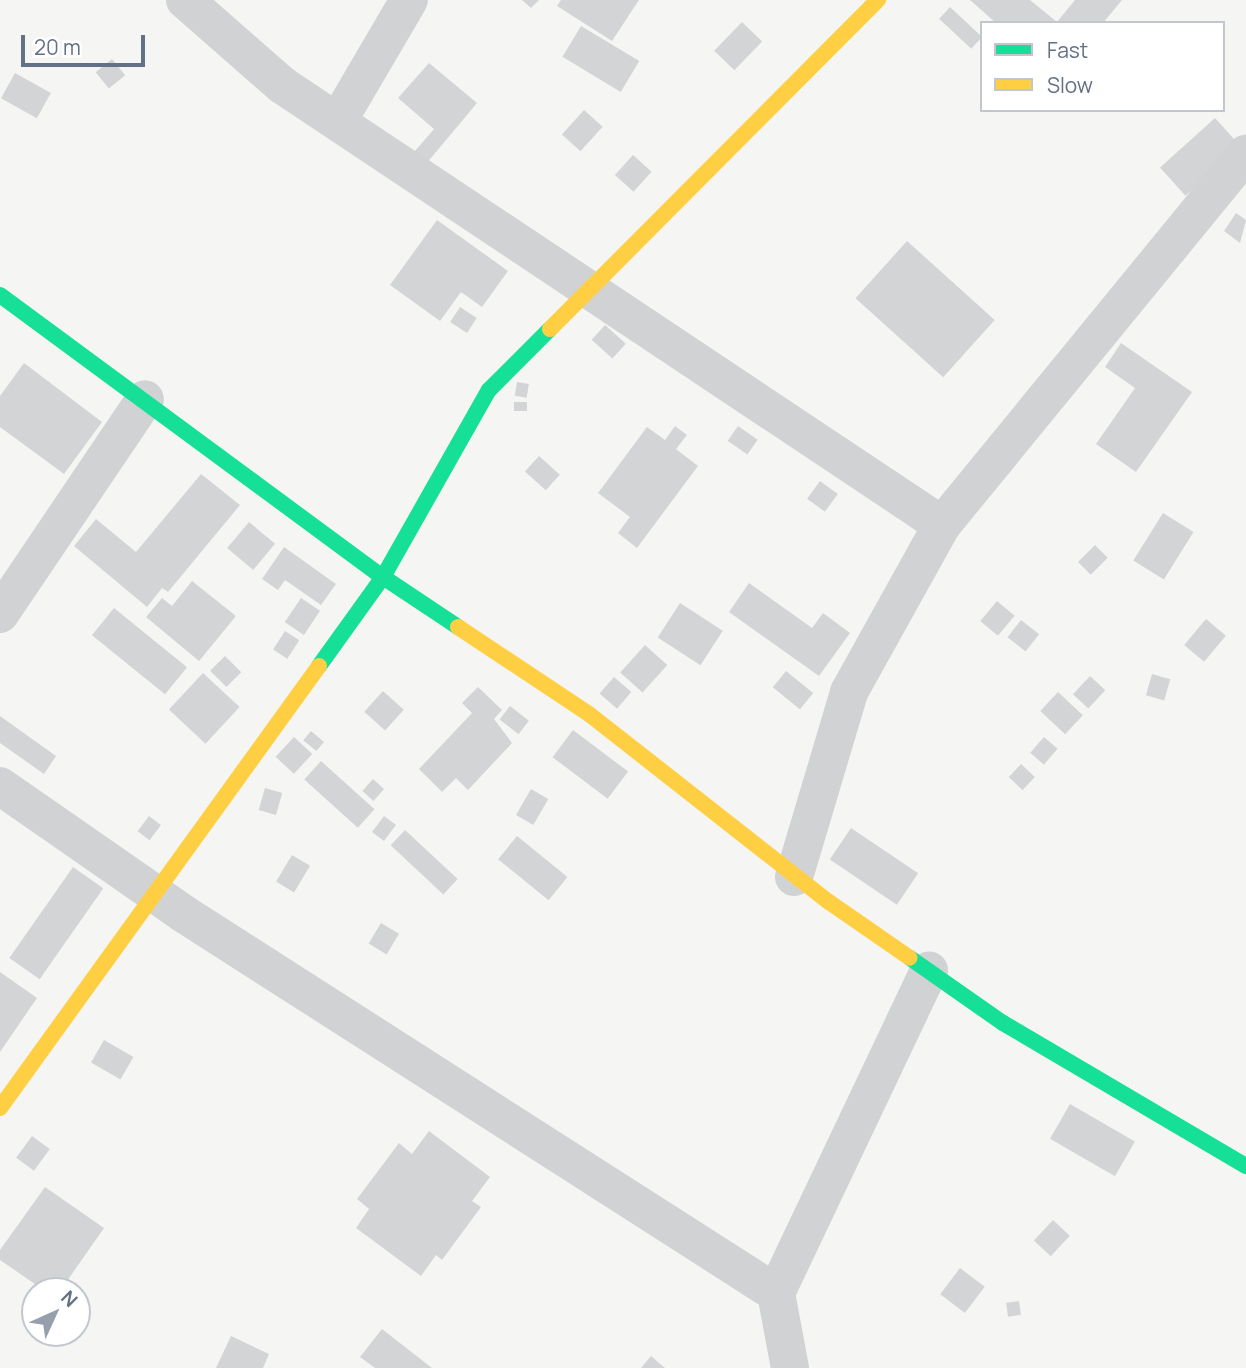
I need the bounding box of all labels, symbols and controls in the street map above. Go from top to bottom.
scale bar [24,21,149,65]
legend [980,21,1225,112]
text: 20 m [34,33,81,61]
text: Fast [1047,36,1088,64]
text: Slow [1047,71,1093,99]
north arrow [21,1277,91,1347]
text: N [55,1285,83,1313]

